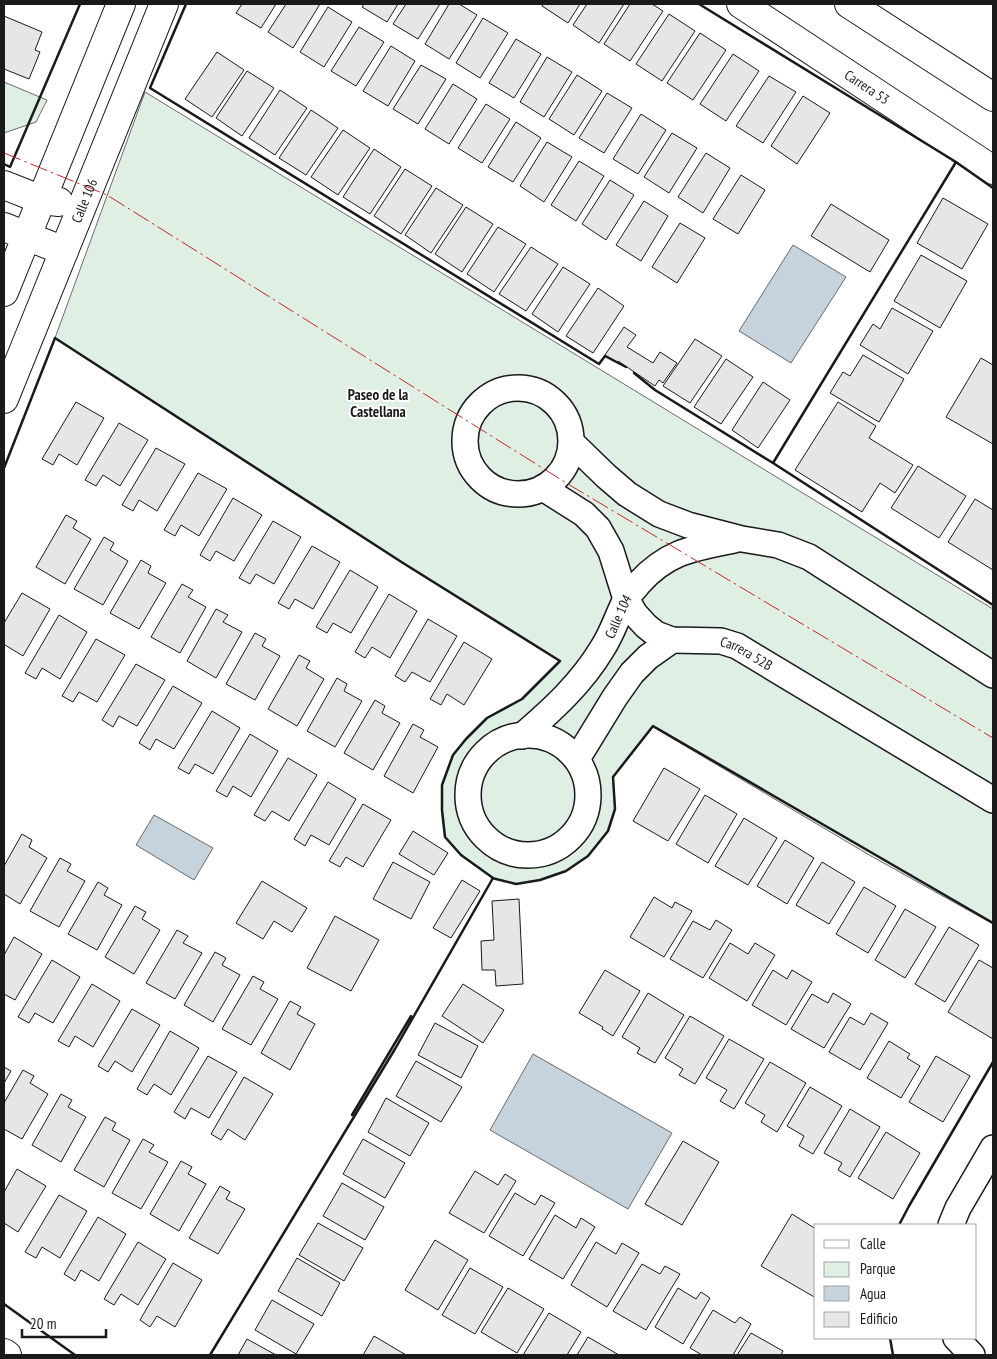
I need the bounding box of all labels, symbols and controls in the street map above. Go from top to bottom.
street label: Carrera 53 [841,66,893,108]
street label: Calle 106 [67,176,101,225]
district label: Paseo de la Castellana [348,385,408,421]
street label: Calle 104 [601,591,636,641]
street label: Carrera 52B [718,632,776,674]
legend [814,1224,977,1339]
text: Calle [860,1234,886,1253]
text: Parque [860,1259,896,1278]
text: Agua [860,1284,886,1303]
scale bar [22,1306,106,1338]
text: Edificio [860,1309,898,1328]
text: 20 m [30,1314,56,1333]

